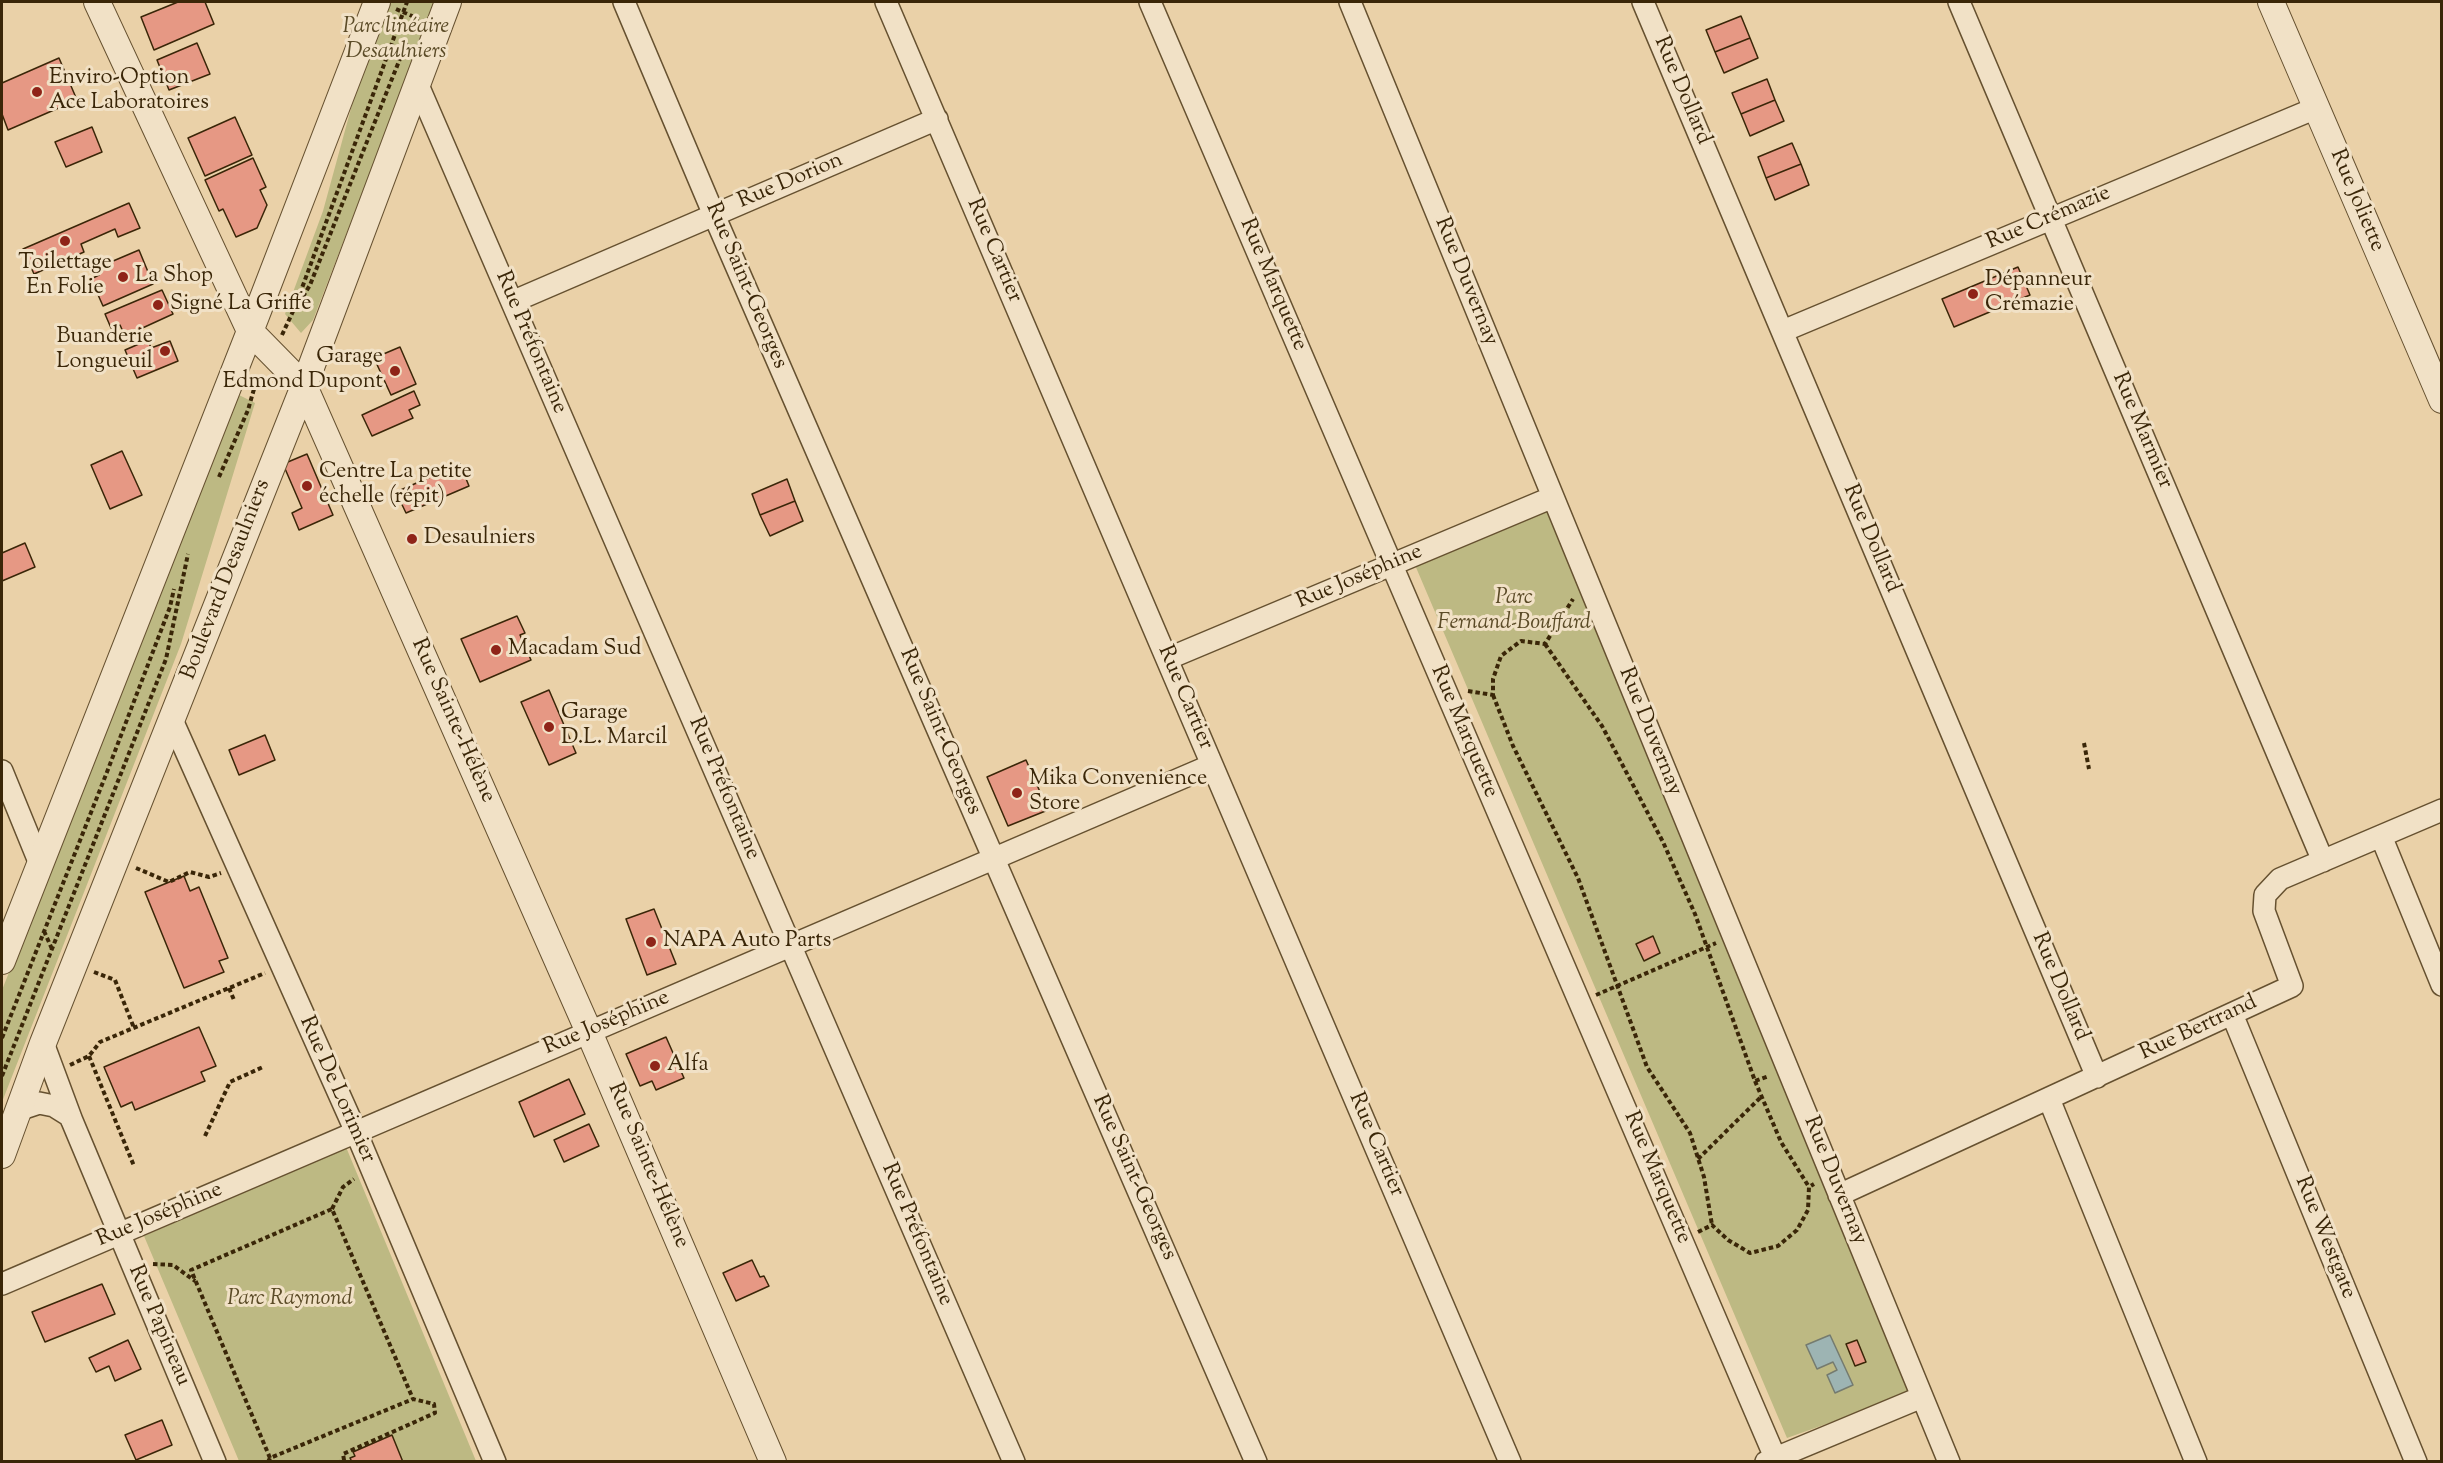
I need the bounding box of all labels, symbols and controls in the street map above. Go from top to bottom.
park label: Parc linéaire Desaulniers [343,15,449,66]
street label: Rue Dollard [1646,33,1716,149]
place label: Enviro-Option Ace Laboratoires [49,66,209,118]
marker: Enviro-Option Ace Laboratoires [30,85,44,99]
street label: Rue Joliette [2323,146,2389,256]
street label: Rue Dorion [734,148,848,216]
street label: Rue Crémazie [1983,181,2115,257]
street label: Rue Cartier [959,195,1027,307]
street label: Rue Saint-Georges [698,199,792,373]
street label: Rue Duvernay [1427,214,1503,350]
street label: Rue Marquette [1232,215,1312,355]
marker: Toilettage En Folie [58,234,72,248]
place label: Toilettage En Folie [18,251,112,302]
place label: La Shop [135,264,213,290]
street label: Rue Préfontaine [488,268,572,418]
place label: Dépanneur Crémazie [1985,268,2092,320]
marker: La Shop [116,270,130,284]
marker: Dépanneur Crémazie [1966,287,1980,301]
place label: Signé La Griffe [170,292,311,318]
marker: Signé La Griffe [151,298,165,312]
place label: Buanderie Longueuil [56,325,153,376]
marker: Buanderie Longueuil [158,344,172,358]
place label: Garage Edmond Dupont [223,345,383,396]
marker: Garage Edmond Dupont [388,364,402,378]
street label: Rue Marmier [2105,369,2177,493]
place label: Centre La petite échelle (répit) [319,460,472,512]
street label: Boulevard Desaulniers [177,476,277,684]
marker: Centre La petite échelle (répit) [300,479,314,493]
street label: Rue Dollard [1835,481,1905,597]
place label: Desaulniers [424,526,535,552]
marker: Desaulniers [405,532,419,546]
street label: Rue Joséphine [1293,540,1427,616]
park label: Parc Fernand-Bouffard [1437,586,1591,638]
street label: Rue Sainte-Hélène [404,635,500,807]
place label: Macadam Sud [508,637,641,663]
street label: Rue Cartier [1150,642,1218,754]
marker: Macadam Sud [489,643,503,657]
street label: Rue Saint-Georges [892,645,986,819]
street label: Rue Marquette [1423,662,1503,802]
street label: Rue Duvernay [1611,664,1687,800]
place label: Garage D.L. Marcil [561,701,668,752]
street label: Rue Préfontaine [681,714,765,864]
marker: Garage D.L. Marcil [542,720,556,734]
place label: Mika Convenience Store [1029,767,1207,818]
marker: Mika Convenience Store [1010,786,1024,800]
place label: NAPA Auto Parts [663,929,831,955]
street label: Rue Dollard [2024,929,2094,1045]
marker: NAPA Auto Parts [644,935,658,949]
street label: Rue Joséphine [540,986,674,1062]
street label: Rue Bertrand [2136,990,2262,1068]
street label: Rue De Lorimier [292,1013,380,1167]
place label: Alfa [667,1053,709,1079]
marker: Alfa [648,1059,662,1073]
street label: Rue Sainte-Hélène [600,1079,694,1253]
street label: Rue Cartier [1341,1089,1409,1201]
street label: Rue Saint-Georges [1085,1091,1181,1265]
street label: Rue Marquette [1616,1108,1696,1248]
street label: Rue Duvernay [1796,1113,1872,1249]
street label: Rue Préfontaine [874,1160,958,1310]
street label: Rue Westgate [2287,1173,2361,1303]
street label: Rue Joséphine [93,1178,227,1254]
street label: Rue Papineau [121,1262,195,1390]
park label: Parc Raymond [227,1287,353,1313]

